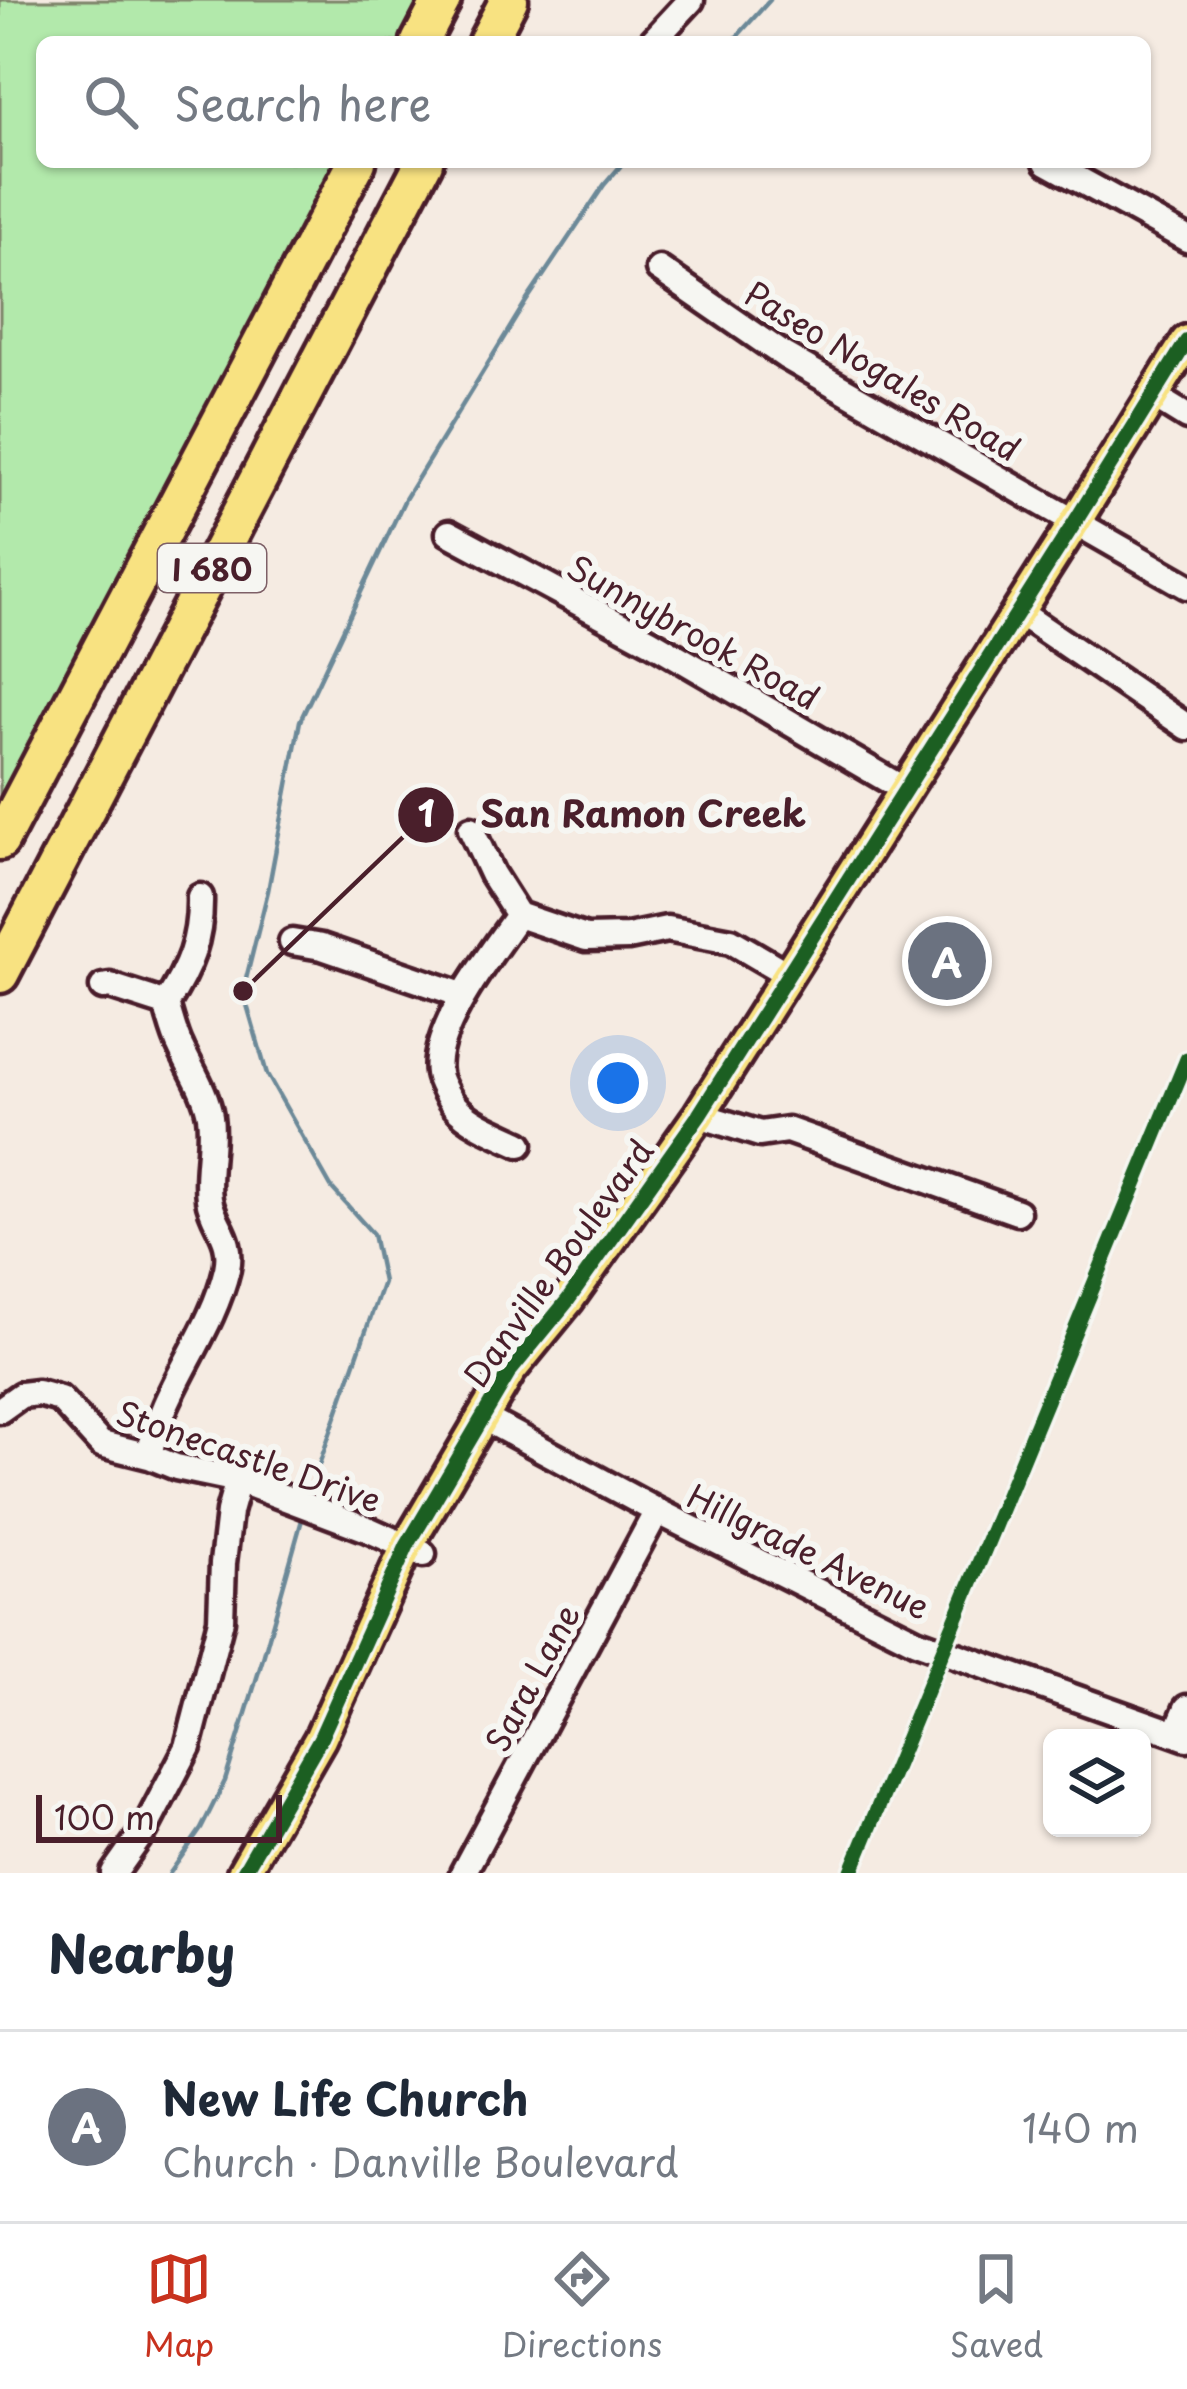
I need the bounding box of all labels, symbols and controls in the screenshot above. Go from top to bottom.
search box [36,36,1151,168]
text: Search here [174,68,431,136]
icon: search [78,69,144,135]
street label: Paseo Nogales Road [735,268,1031,472]
street label: Sunnybrook Road [559,541,829,721]
road number: I 680 [158,544,266,592]
callout: San Ramon Creek [396,779,830,851]
text: 1 [417,785,435,839]
text: San Ramon Creek [480,785,806,839]
pin: A [908,916,986,1006]
your location [588,1053,648,1113]
street label: Danville Boulevard [450,1128,664,1396]
street label: Stonecastle Drive [110,1386,388,1524]
street label: Hillgrade Avenue [679,1470,939,1630]
street label: Sara Lane [471,1594,591,1760]
map controls [1043,1729,1151,1837]
button: layers [1043,1729,1151,1837]
scale bar [36,1789,282,1842]
text: 100 m [54,1791,155,1841]
text: Nearby [48,1913,235,1990]
text: New Life Church [162,2063,529,2131]
text: A [72,2097,102,2156]
text: 140 m [1022,2097,1139,2156]
text: Church · Danville Boulevard [162,2131,679,2190]
tab: Map [144,2246,214,2368]
tab: Directions [502,2246,662,2368]
tab: Saved [950,2246,1043,2368]

